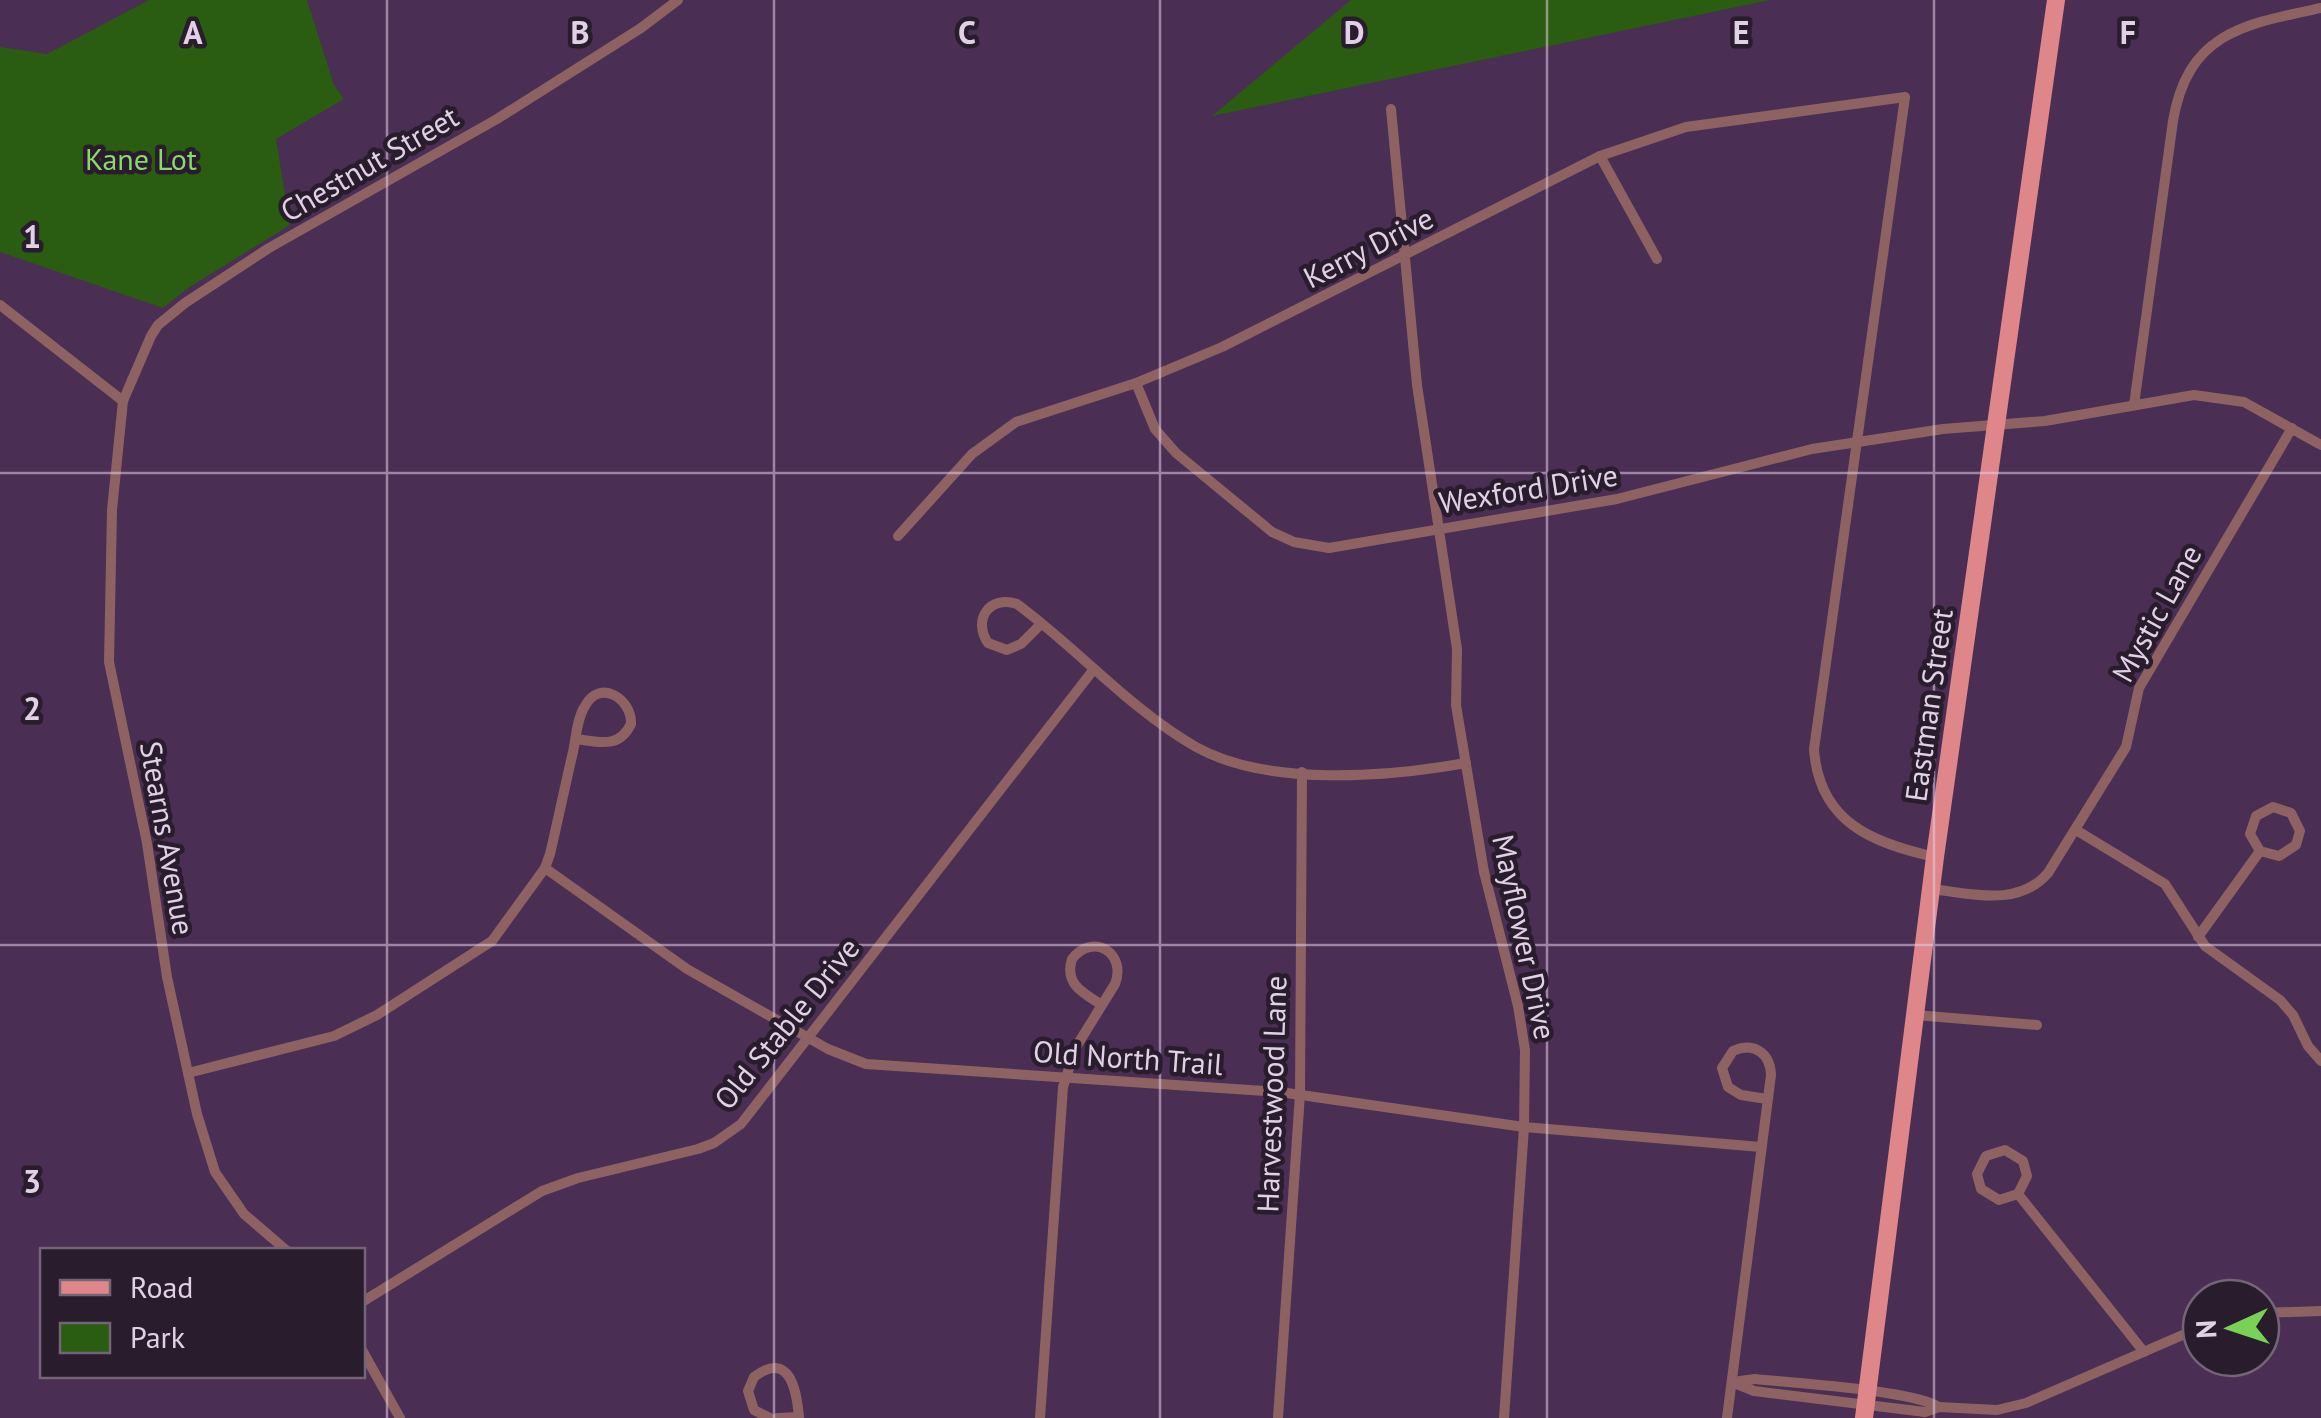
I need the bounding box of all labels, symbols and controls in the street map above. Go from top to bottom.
text: A [183,11,203,53]
text: B [571,11,589,53]
text: C [958,11,976,53]
text: D [1344,11,1364,53]
text: E [1733,11,1749,53]
text: F [2120,11,2136,53]
street label: Chestnut Street [273,96,465,230]
park label: Kane Lot [85,139,197,178]
street label: Kerry Drive [1296,198,1440,296]
text: 1 [23,215,41,257]
street label: Wexford Drive [1436,455,1620,521]
street label: Mystic Lane [2102,538,2210,688]
street label: Eastman Street [1895,606,1961,804]
text: 2 [23,687,41,729]
street label: Stearns Avenue [132,738,204,938]
street label: Mayflower Drive [1484,831,1566,1043]
street label: Old Stable Drive [705,929,867,1117]
street label: Harvestwood Lane [1247,975,1295,1213]
street label: Old North Trail [1032,1031,1224,1083]
text: 3 [23,1160,41,1202]
legend [40,1248,365,1378]
text: Road [130,1267,194,1306]
north arrow [2181,1278,2281,1378]
text: Park [130,1317,186,1356]
text: N [2187,1319,2224,1339]

